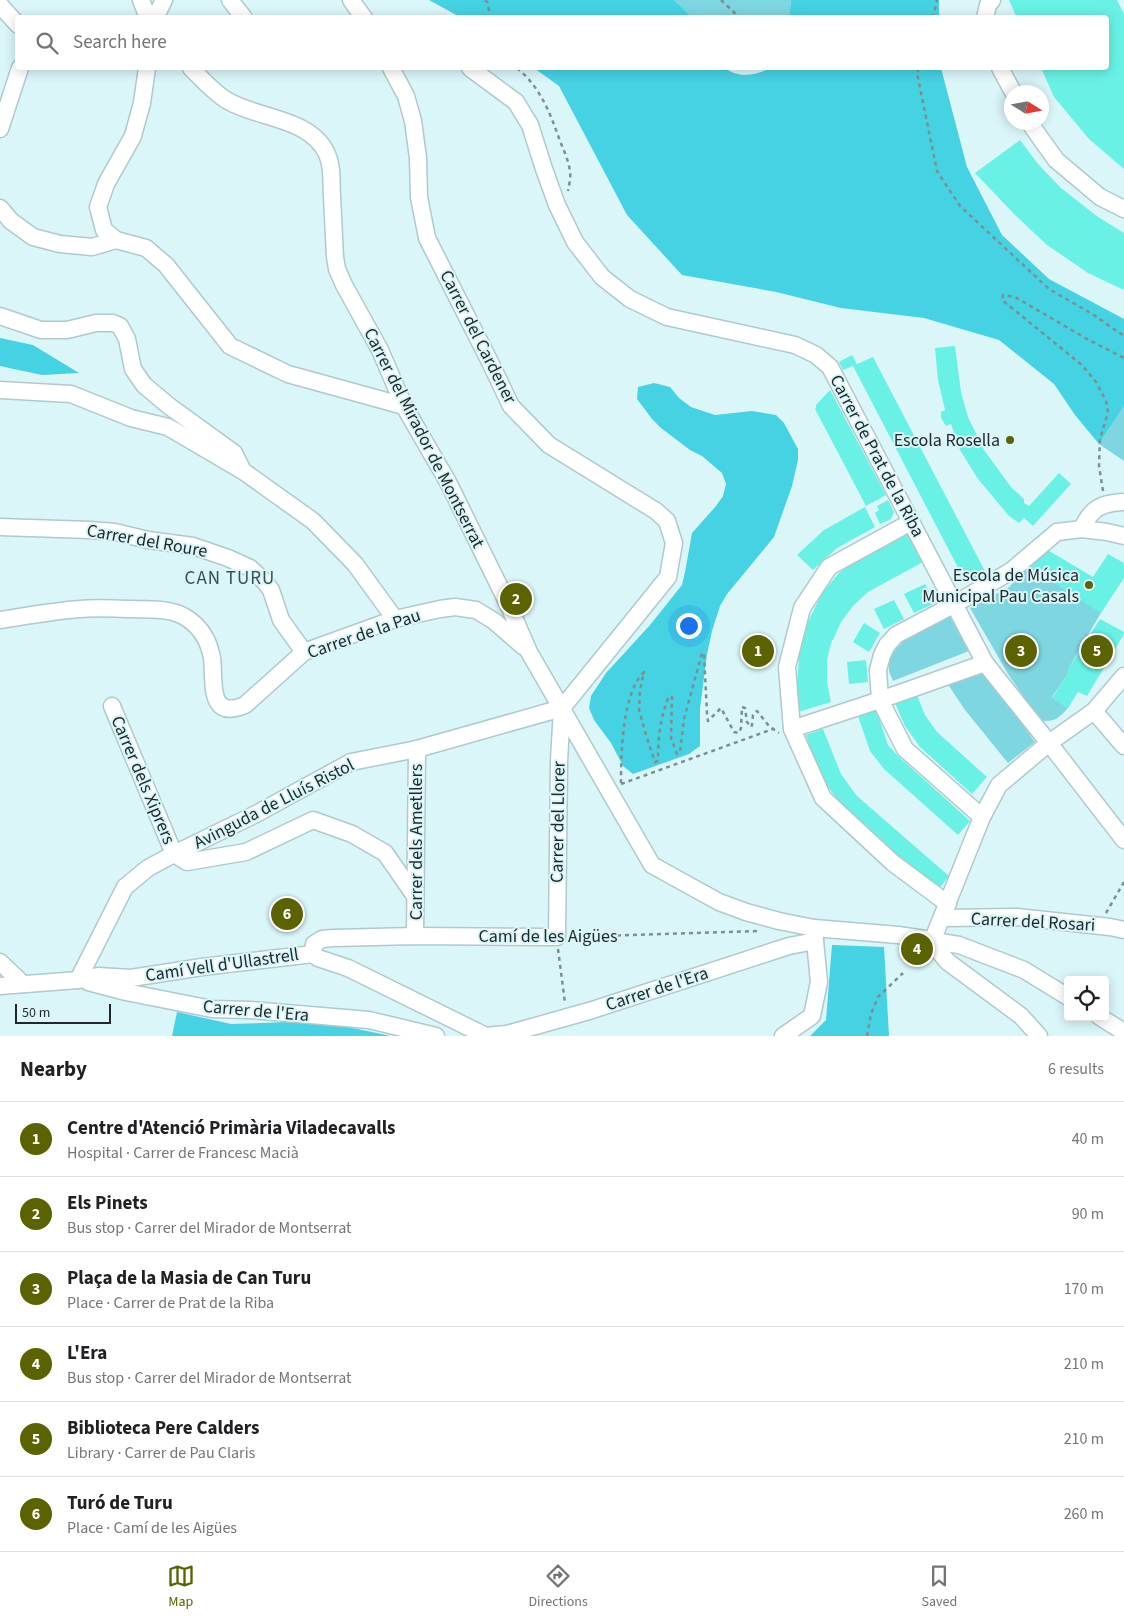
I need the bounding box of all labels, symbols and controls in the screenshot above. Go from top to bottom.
search box [15,15,1109,70]
icon: search [33,29,61,57]
text: Search here [73,29,167,56]
north arrow [1004,85,1049,130]
street label: Carrer del Cardener [434,266,523,409]
street label: Carrer del Mirador de Montserrat [357,324,491,552]
street label: Carrer de Prat de la Riba [824,370,930,542]
place label: Escola Rosella [894,428,1000,453]
marker: Escola Rosella [1004,434,1016,446]
street label: Carrer del Roure [85,518,209,564]
place label: Escola de Música Municipal Pau Casals [922,563,1079,609]
district label: CAN TURU [185,565,275,592]
marker: Escola de Música Municipal Pau Casals [1083,579,1095,591]
pin: 2 [500,580,532,618]
street label: Carrer de la Pau [304,603,424,665]
your location [676,613,702,639]
pin: 1 [742,632,774,670]
pin: 3 [1005,632,1037,670]
pin: 5 [1081,632,1113,670]
street label: Carrer dels Xiprers [105,712,181,848]
street label: Avinguda de Lluís Ristol [189,753,359,855]
street label: Carrer del Llorer [544,760,572,883]
street label: Carrer dels Ametllers [404,764,429,920]
pin: 6 [271,895,303,933]
street label: Carrer del Rosari [970,906,1096,938]
street label: Camí de les Aigües [478,924,618,949]
pin: 4 [901,930,933,968]
street label: Camí Vell d'Ullastrell [144,942,300,988]
street label: Carrer de l'Era [603,961,711,1017]
map controls [1064,976,1109,1021]
button: locate [1064,976,1109,1021]
street label: Carrer de l'Era [202,994,310,1028]
scale bar [15,1001,111,1024]
text: 50 m [22,1003,50,1023]
text: Nearby [20,1054,87,1084]
text: 6 results [1048,1058,1104,1080]
text: Centre d'Atenció Primària Viladecavalls [67,1115,396,1142]
text: 1 [32,1128,40,1150]
text: 40 m [1072,1128,1104,1150]
text: Hospital · Carrer de Francesc Macià [67,1142,299,1164]
text: Els Pinets [67,1190,148,1217]
text: 2 [32,1203,40,1225]
text: 90 m [1072,1203,1104,1225]
text: Bus stop · Carrer del Mirador de Montserrat [67,1217,352,1239]
text: Plaça de la Masia de Can Turu [67,1265,311,1292]
text: 3 [32,1278,40,1300]
text: 170 m [1064,1278,1104,1300]
text: Place · Carrer de Prat de la Riba [67,1292,274,1314]
text: L'Era [67,1340,107,1367]
text: 4 [32,1353,40,1375]
text: 210 m [1064,1353,1104,1375]
text: Bus stop · Carrer del Mirador de Montserrat [67,1367,352,1389]
text: Biblioteca Pere Calders [67,1415,259,1442]
text: 5 [32,1428,40,1450]
text: 210 m [1064,1428,1104,1450]
text: Library · Carrer de Pau Claris [67,1442,255,1464]
text: Turó de Turu [67,1490,173,1517]
text: 6 [32,1503,40,1525]
text: 260 m [1064,1503,1104,1525]
text: Place · Camí de les Aigües [67,1517,237,1539]
tab: Map [167,1562,195,1612]
tab: Directions [529,1562,588,1612]
tab: Saved [921,1562,957,1612]

